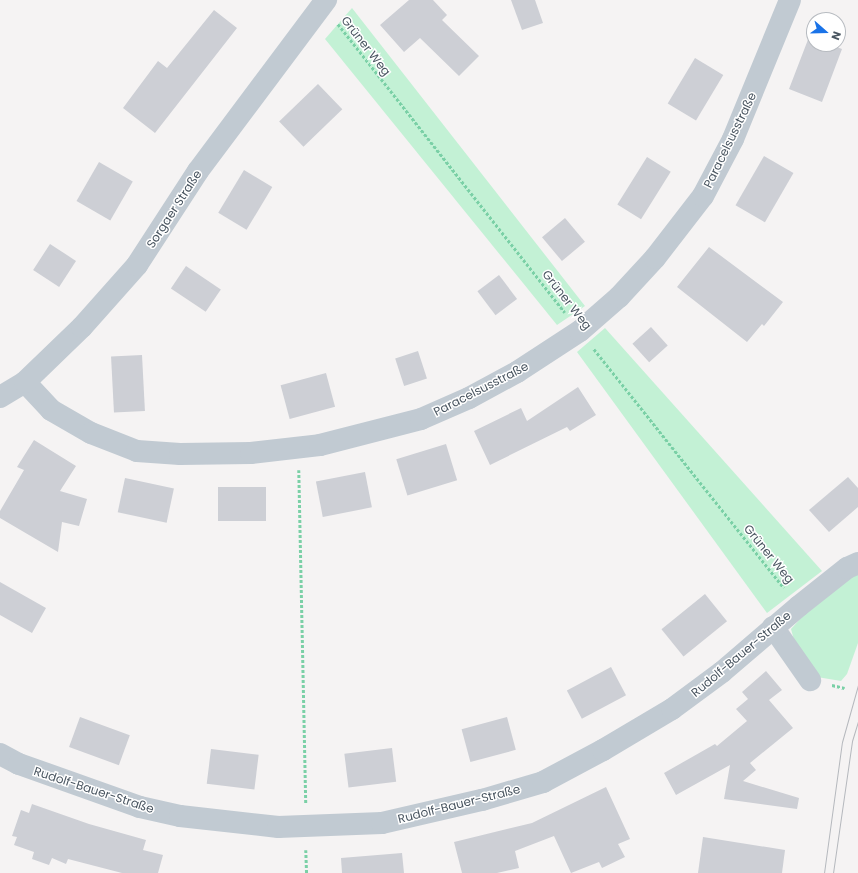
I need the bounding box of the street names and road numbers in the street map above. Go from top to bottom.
street label: Grüner Weg [338,13,394,79]
street label: Paracelsusstraße [701,90,759,190]
street label: Sorgaer Straße [143,167,205,251]
street label: Grüner Weg [539,267,595,333]
street label: Paracelsusstraße [431,359,531,419]
street label: Grüner Weg [741,522,797,586]
street label: Rudolf-Bauer-Straße [688,608,794,700]
street label: Rudolf-Bauer-Straße [32,764,156,816]
street label: Rudolf-Bauer-Straße [396,782,522,826]

